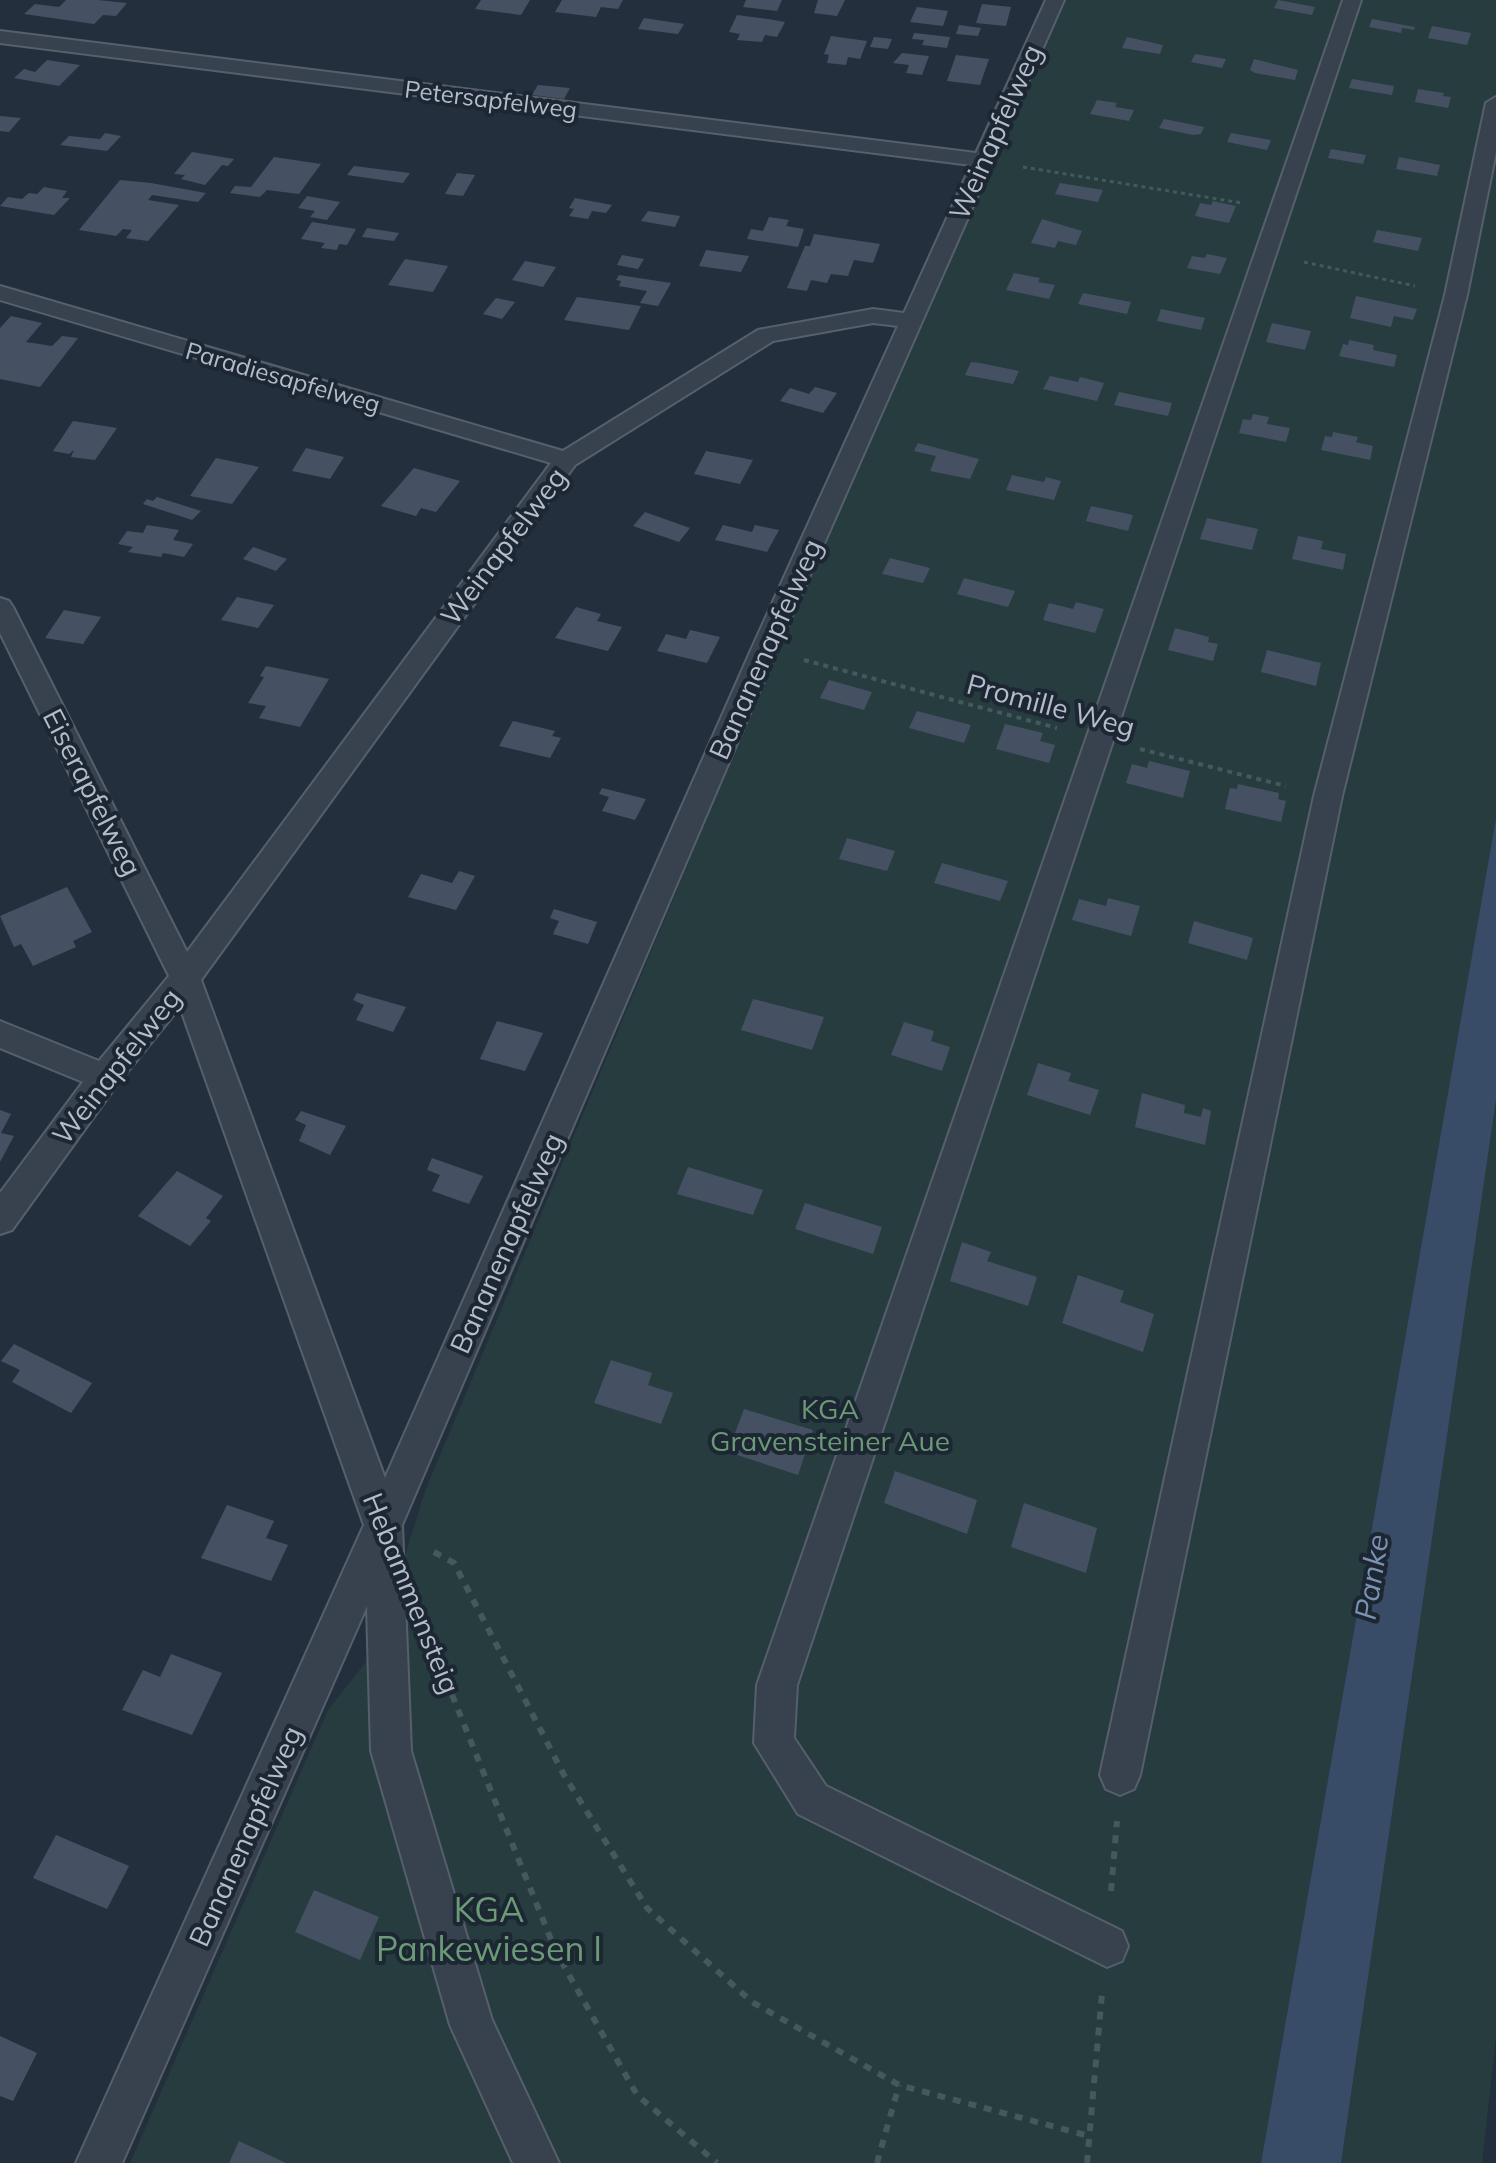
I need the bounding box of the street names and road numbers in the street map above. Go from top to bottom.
street label: Weinapfelweg [941,39,1049,225]
street label: Petersapfelweg [403,74,579,124]
street label: Paradiesapfelweg [182,335,384,419]
street label: Weinapfelweg [432,460,574,632]
street label: Bananenapfelweg [701,533,829,765]
street label: Promille Weg [963,666,1139,744]
street label: Eiserapfelweg [36,703,150,881]
street label: Weinapfelweg [44,981,188,1151]
street label: Bananenapfelweg [442,1127,570,1359]
street label: Hebammensteig [356,1488,468,1698]
street label: Bananenapfelweg [181,1720,309,1952]

